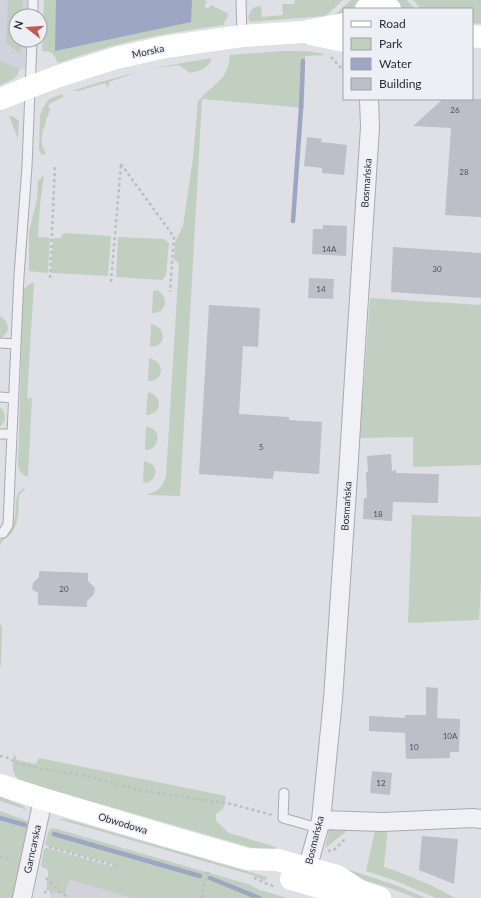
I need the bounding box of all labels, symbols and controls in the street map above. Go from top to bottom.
north arrow [8,8,48,48]
legend [343,8,473,100]
text: Road [379,16,406,31]
text: N [11,19,25,31]
text: Park [379,36,403,51]
street label: Morska [131,42,165,60]
text: Water [379,56,412,71]
text: Building [379,76,422,91]
house number: 26 [450,105,460,115]
street label: Bosmańska [358,158,374,208]
house number: 28 [459,167,469,177]
house number: 14A [322,244,337,254]
house number: 30 [432,264,442,274]
house number: 14 [316,284,326,294]
house number: 5 [259,442,264,452]
street label: Bosmańska [338,481,354,531]
house number: 18 [373,509,383,519]
house number: 20 [59,584,69,594]
house number: 10A [443,731,458,741]
house number: 10 [409,742,419,752]
house number: 12 [376,778,386,788]
street label: Obwodowa [97,810,149,836]
street label: Bosmańska [302,814,326,865]
street label: Garncarska [21,824,43,874]

